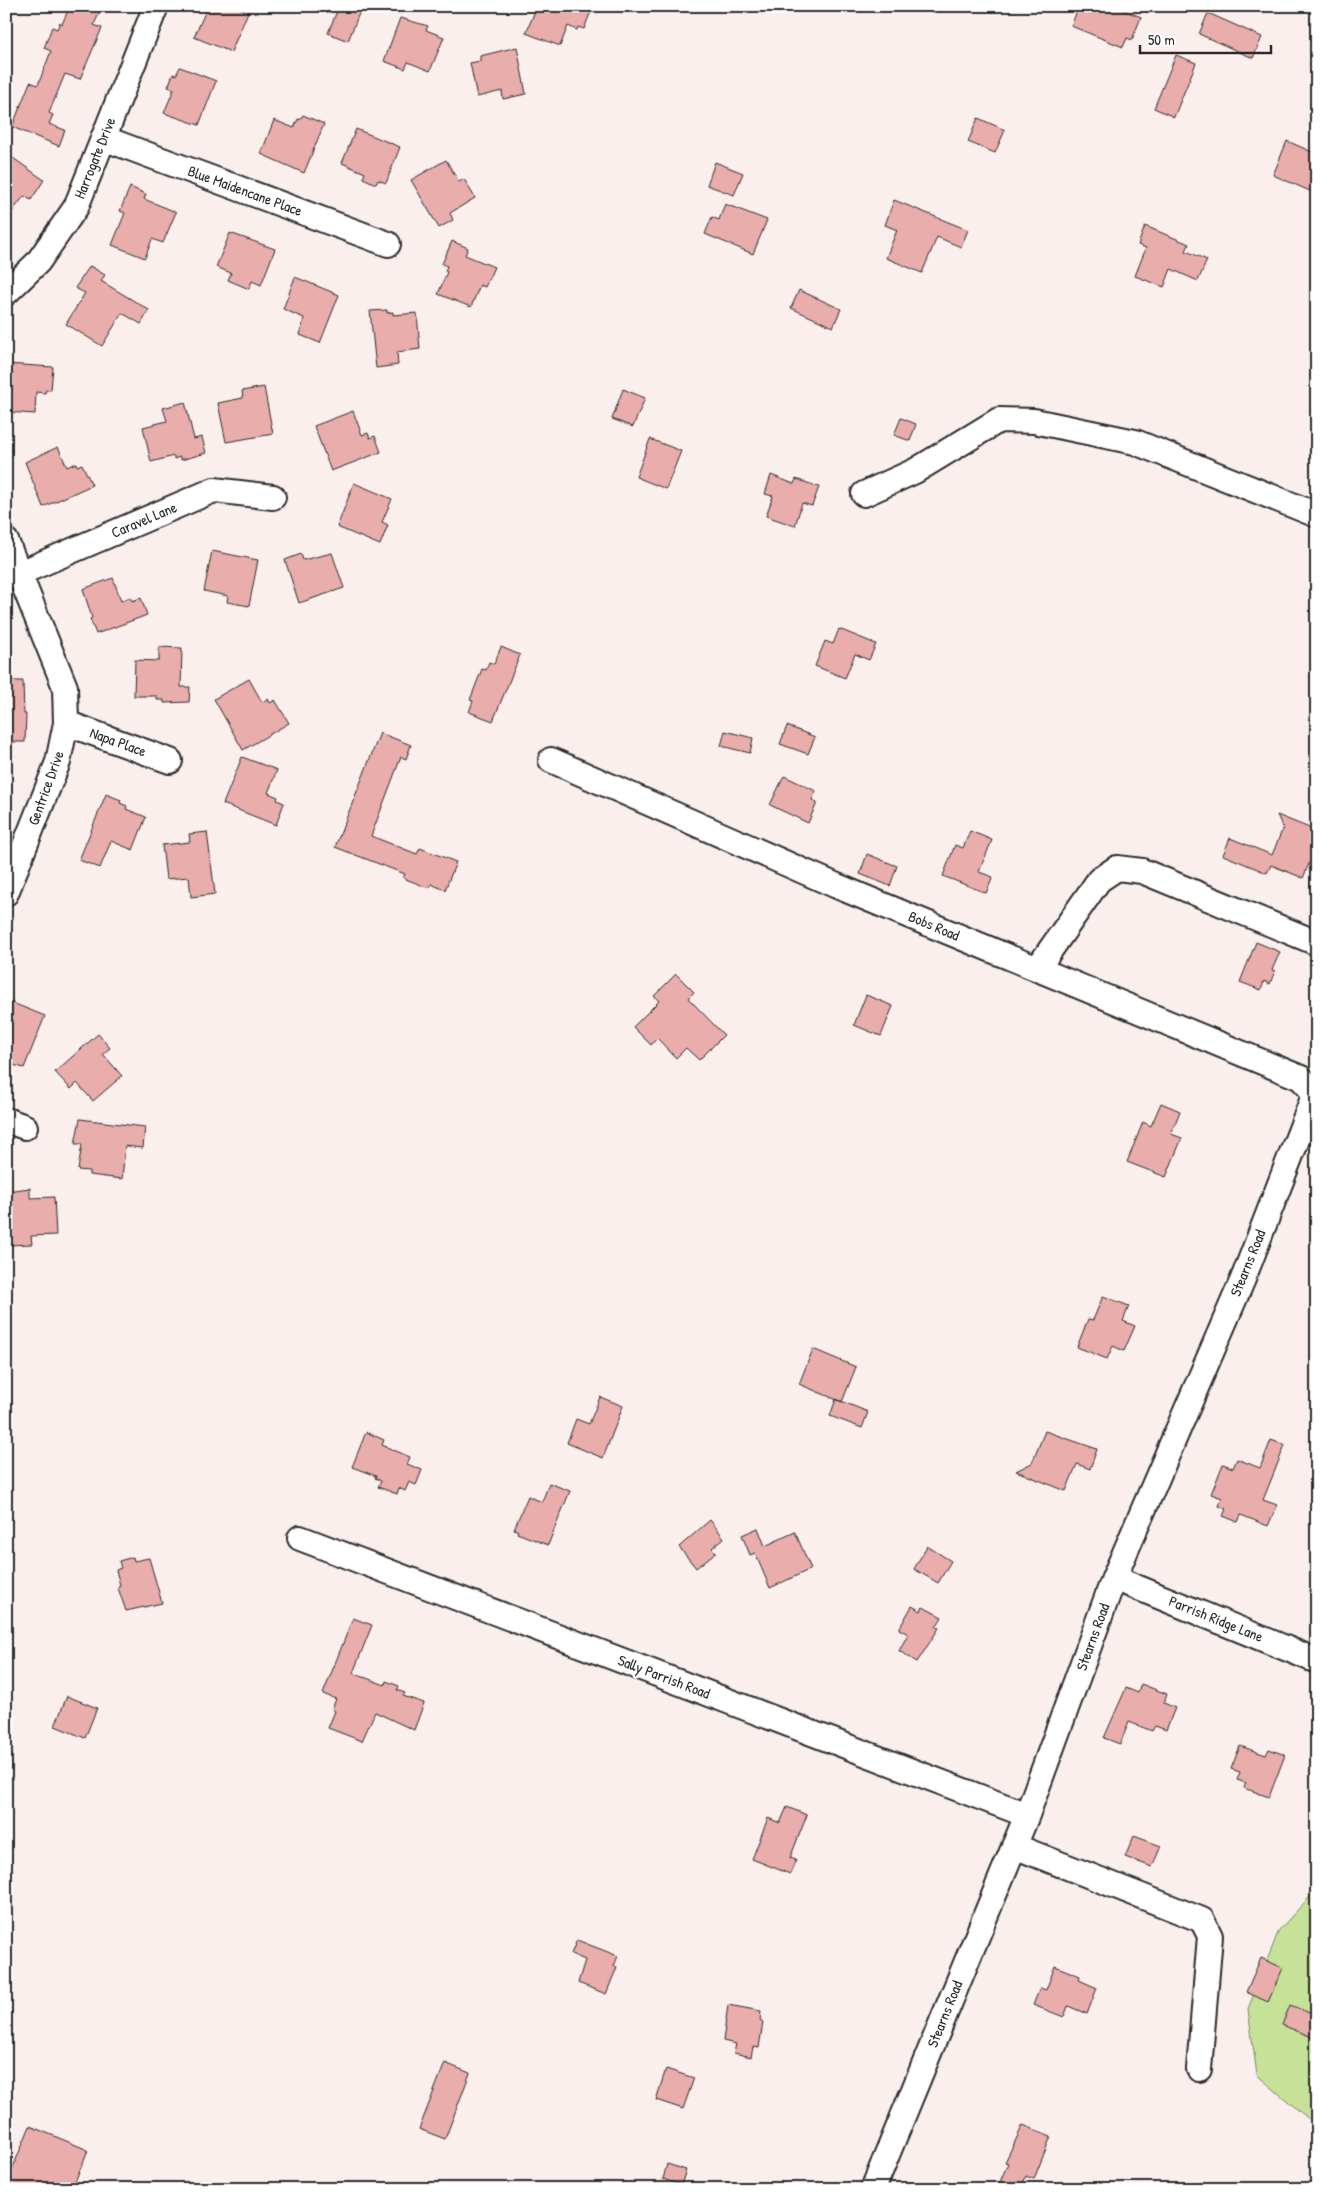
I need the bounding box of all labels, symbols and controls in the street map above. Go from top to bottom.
scale bar [1140,22,1272,54]
text: 50 m [1148,29,1175,50]
street label: Harrogate Drive [69,114,120,202]
street label: Blue Maidencane Place [185,160,305,221]
street label: Caravel Lane [108,496,180,543]
street label: Napa Place [87,722,149,761]
street label: Gentrice Drive [22,748,69,828]
street label: Bobs Road [905,905,963,946]
street label: Stearns Road [1225,1226,1270,1299]
street label: Parrish Ridge Lane [1166,1590,1266,1647]
street label: Stearns Road [1071,1600,1114,1673]
street label: Sally Parrish Road [615,1649,713,1704]
street label: Stearns Road [922,1977,967,2050]

